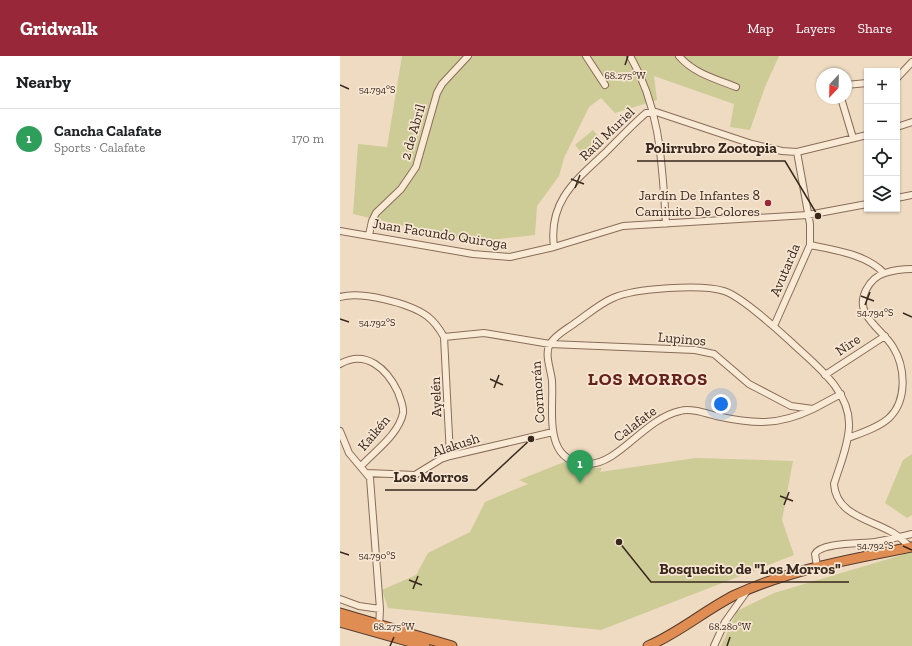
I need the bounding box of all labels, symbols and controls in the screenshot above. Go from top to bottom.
text: Gridwalk [20,17,98,40]
text: Map [747,20,774,37]
text: Layers [796,20,835,37]
text: Share [857,20,892,37]
north arrow [816,68,852,104]
map controls [864,68,900,212]
button: + [864,68,900,104]
text: 68.275°W [605,70,646,82]
text: Nearby [16,72,71,92]
text: 54.794°S [359,84,395,96]
street label: 2 de Abril [397,102,429,162]
street label: Raúl Muriel [576,103,638,164]
button: − [864,104,900,140]
text: Cancha Calafate [54,122,161,140]
text: 1 [26,131,32,146]
text: 170 m [291,131,324,146]
callout: Polirrubro Zootopia [637,134,785,161]
text: Polirrubro Zootopia [645,139,777,157]
text: Sports · Calafate [54,140,145,155]
button: locate [864,140,900,176]
button: layers [864,176,900,212]
place label: Jardín De Infantes 8 Caminito De Colores [635,187,760,220]
marker: Jardín De Infantes 8 Caminito De Colores [763,198,773,208]
street label: Juan Facundo Quiroga [371,215,509,253]
street label: Avutarda [766,241,804,299]
text: 54.794°S [857,307,893,319]
text: 54.792°S [359,317,395,329]
street label: Lupinos [657,328,707,350]
street label: Nire [832,330,864,359]
street label: Cormorán [527,360,549,424]
district label: LOS MORROS [588,368,708,390]
street label: Ayelén [427,377,445,417]
your location [711,394,731,414]
street label: Calafate [610,402,660,446]
street label: Kaikén [354,412,394,454]
street label: Alakush [430,429,482,461]
pin: 1 [567,450,593,483]
callout: Los Morros [385,463,476,490]
text: Los Morros [394,468,469,486]
text: 54.792°S [857,540,893,552]
text: 54.790°S [358,550,396,562]
callout: Bosquecito de "Los Morros" [651,555,849,582]
text: Bosquecito de "Los Morros" [659,560,841,578]
text: 68.275°W [374,621,415,633]
text: 68.280°W [709,621,752,633]

